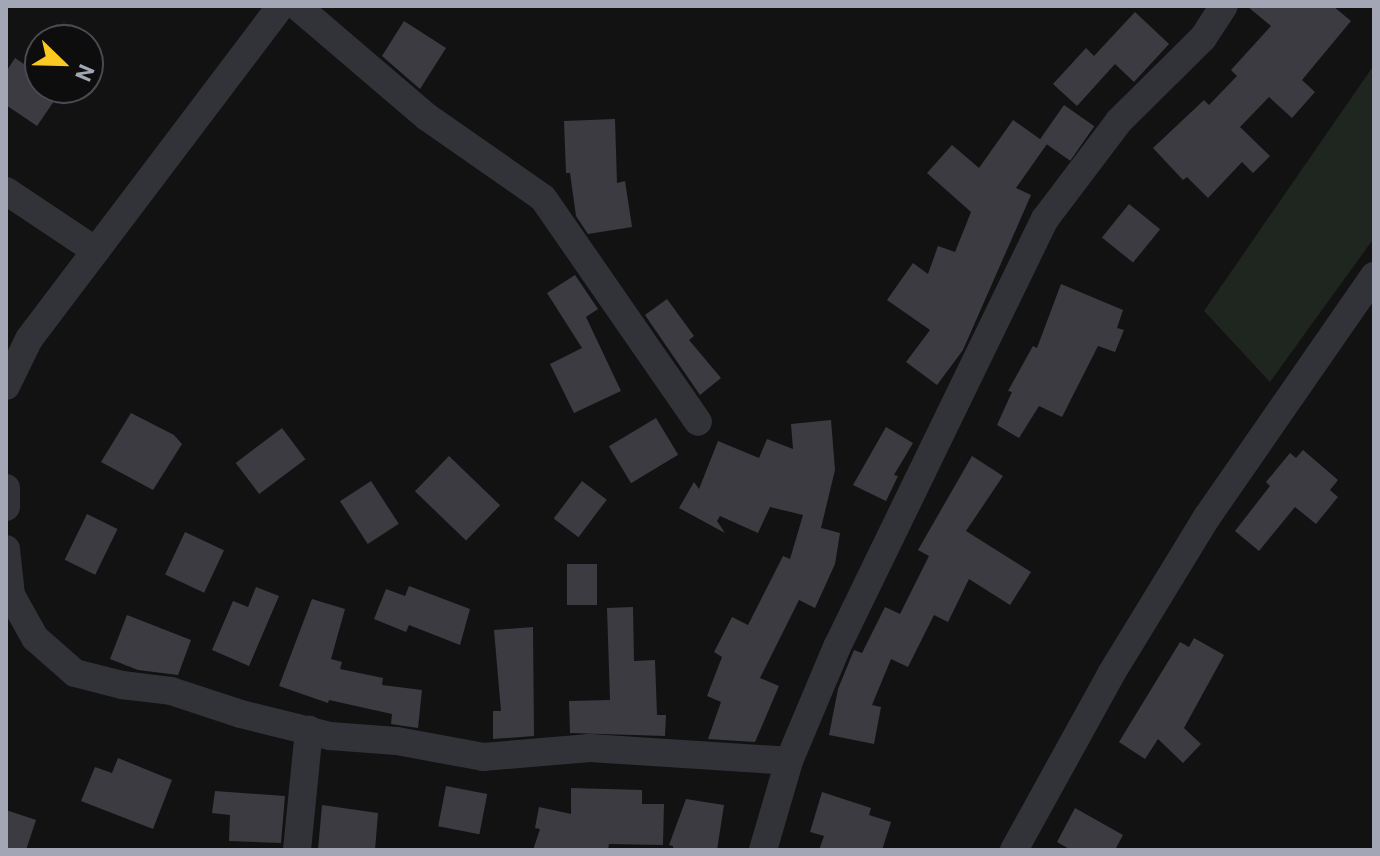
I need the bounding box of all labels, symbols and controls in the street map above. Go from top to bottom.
north arrow [24,24,104,104]
text: N [70,61,99,85]

